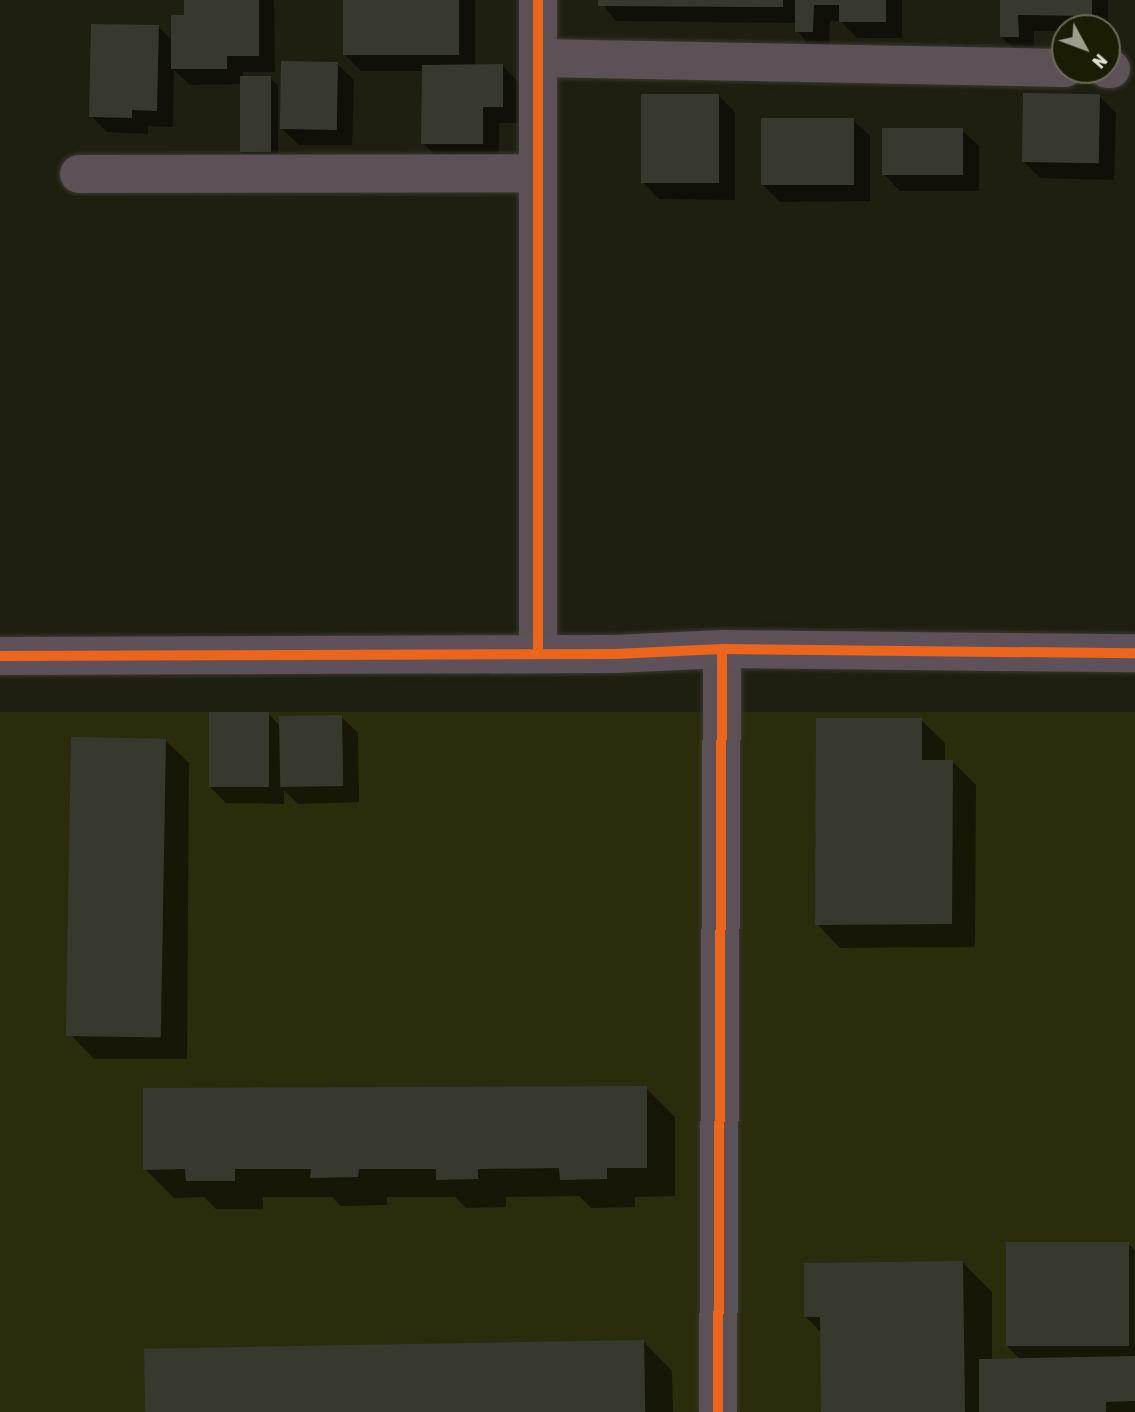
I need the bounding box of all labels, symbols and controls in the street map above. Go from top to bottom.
north arrow [1051,14,1121,84]
text: N [1088,50,1112,73]

